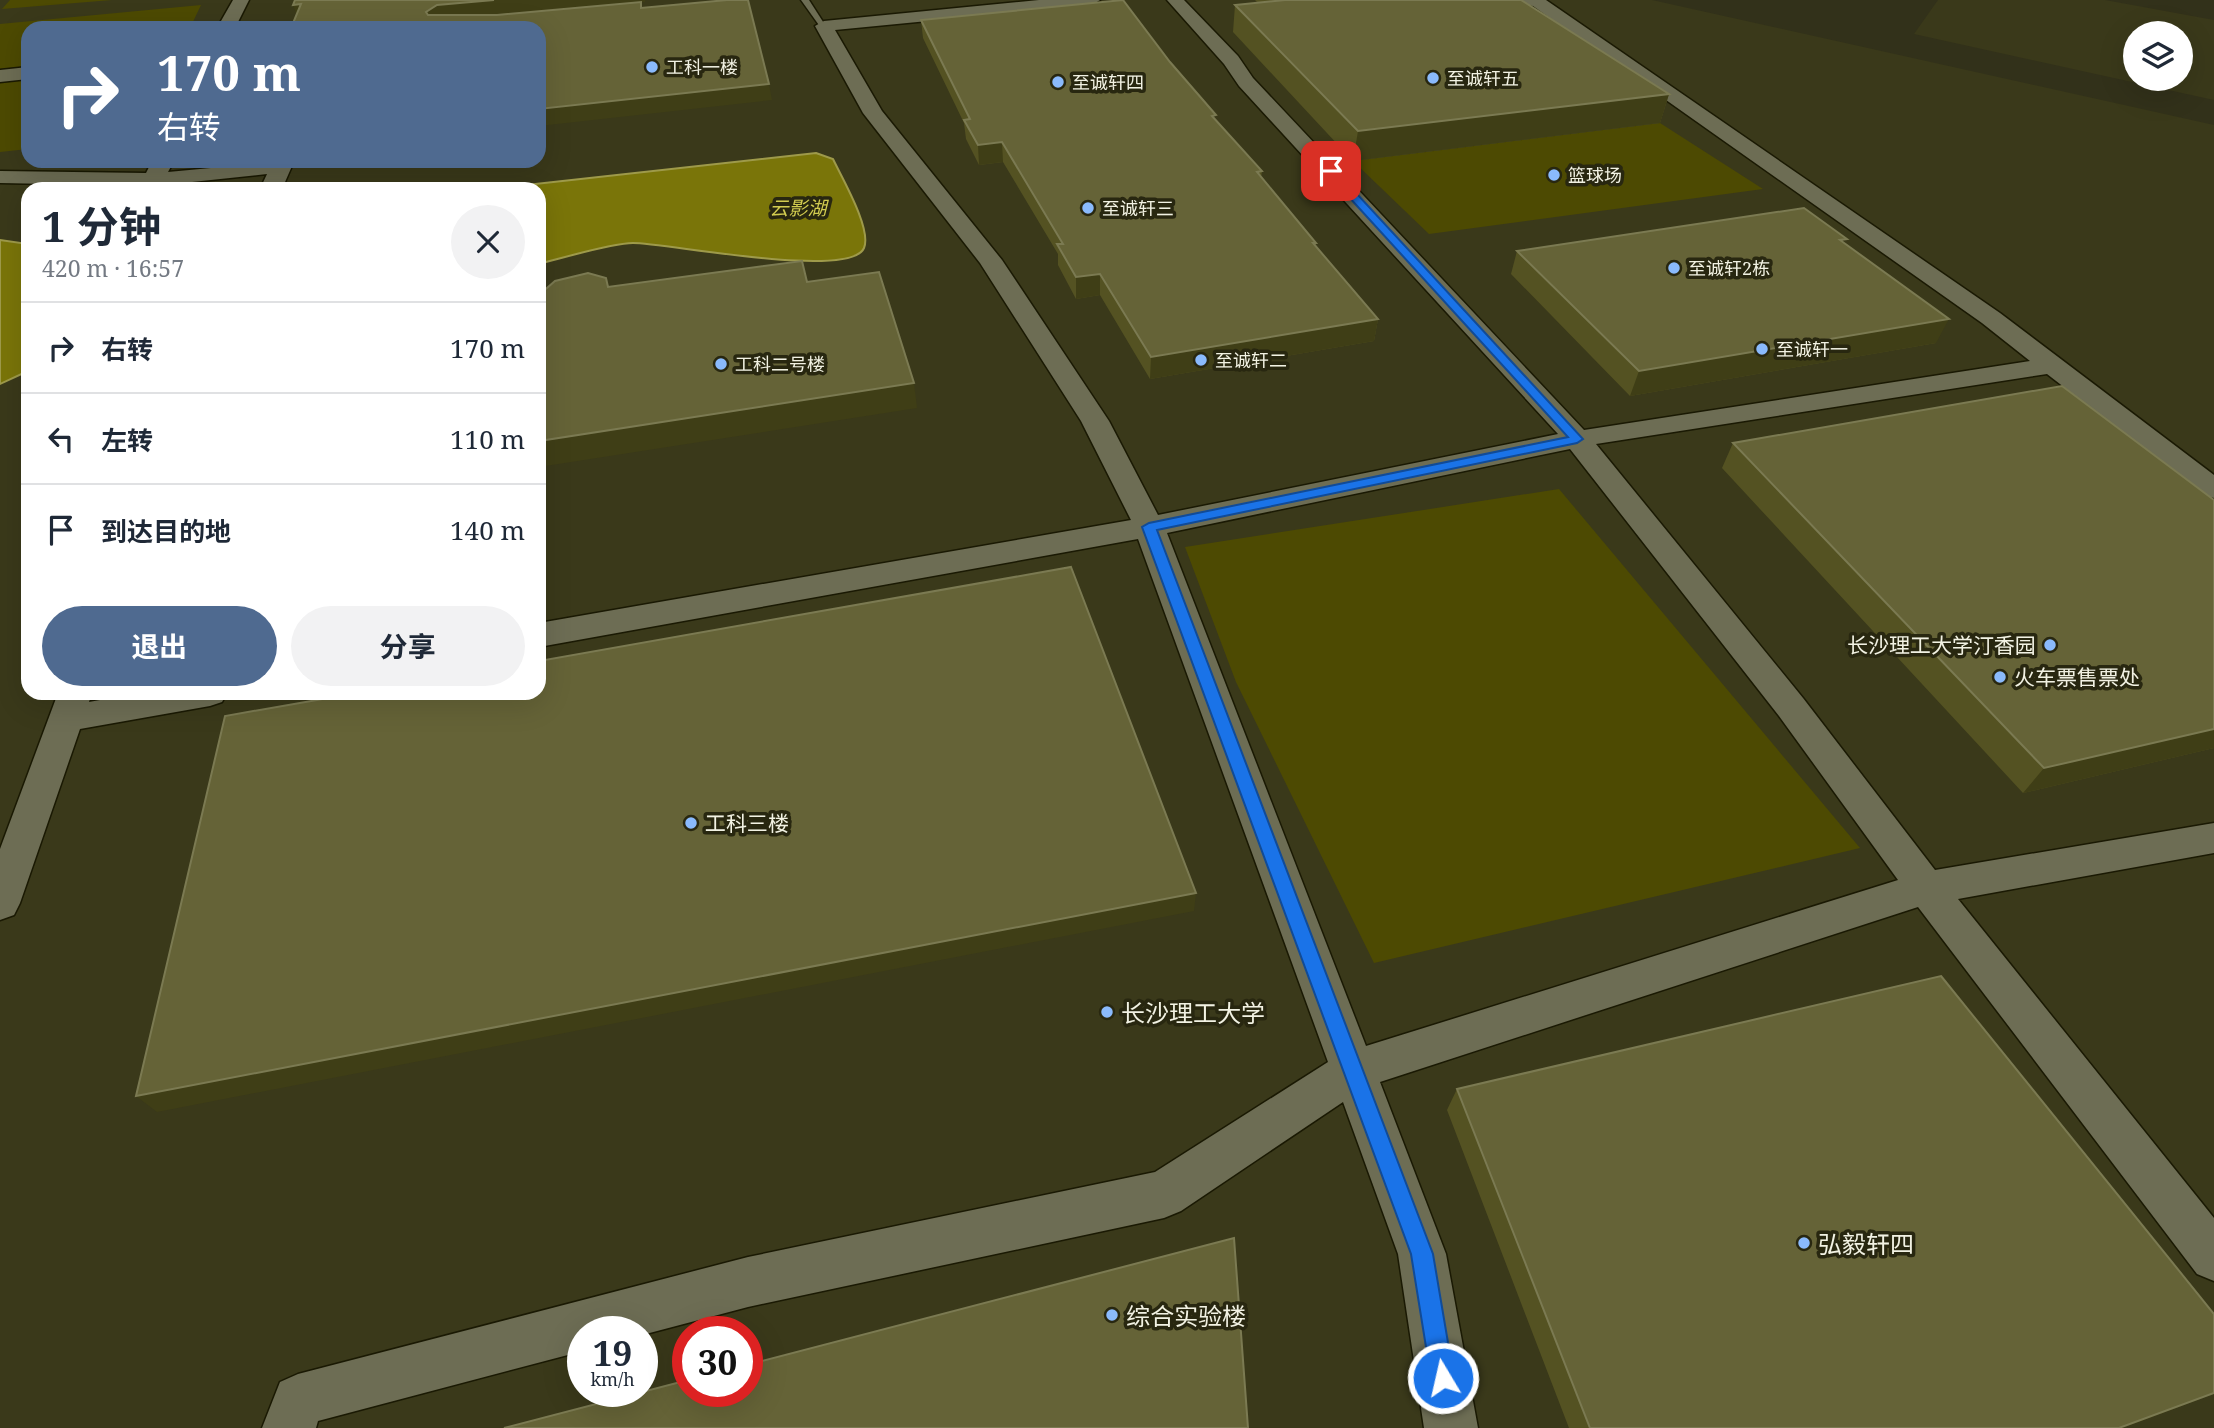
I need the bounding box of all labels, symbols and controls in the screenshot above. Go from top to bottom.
map controls [2123,21,2193,91]
button: layers [2123,21,2193,91]
text: 170 m [157,39,301,105]
icon: right [42,49,133,140]
place label: 工科一楼 [666,55,738,79]
marker: 工科一楼 [644,59,660,75]
place label: 至诚轩五 [1447,66,1519,90]
place label: 至诚轩四 [1072,70,1144,94]
marker: 至诚轩五 [1425,70,1441,86]
marker: 至诚轩四 [1050,74,1066,90]
text: 右转 [157,105,221,148]
pin [1301,141,1361,201]
icon: arrive [1312,152,1350,190]
place label: 篮球场 [1568,163,1622,187]
marker: 篮球场 [1546,167,1562,183]
water label: 云影湖 [769,195,829,221]
place label: 至诚轩三 [1102,196,1174,220]
text: 1 分钟 [42,197,161,254]
marker: 至诚轩三 [1080,200,1096,216]
button: close [451,205,525,279]
text: 420 m · 16:57 [42,252,184,284]
place label: 至诚轩2栋 [1688,256,1770,280]
marker: 至诚轩2栋 [1666,260,1682,276]
icon: right [42,329,80,367]
text: 170 m [450,330,525,366]
text: 右转 [101,331,153,367]
place label: 至诚轩一 [1776,337,1848,361]
marker: 至诚轩一 [1754,341,1770,357]
place label: 至诚轩二 [1215,348,1287,372]
place label: 工科二号楼 [735,352,825,376]
marker: 至诚轩二 [1193,352,1209,368]
marker: 工科二号楼 [713,356,729,372]
icon: left [42,420,80,458]
text: 110 m [450,421,525,457]
text: 左转 [101,422,153,458]
icon: arrive [42,511,80,549]
text: 140 m [450,512,525,548]
text: 到达目的地 [101,513,231,549]
button: 退出 [42,606,277,686]
button: 分享 [291,606,525,686]
place label: 长沙理工大学汀香园 [1847,631,2036,659]
marker: 长沙理工大学汀香园 [2042,637,2058,653]
place label: 火车票售票处 [2014,663,2140,691]
marker: 火车票售票处 [1992,669,2008,685]
place label: 工科三楼 [705,809,789,837]
marker: 工科三楼 [683,815,699,831]
place label: 长沙理工大学 [1121,996,1265,1029]
marker: 长沙理工大学 [1099,1004,1115,1020]
place label: 弘毅轩四 [1818,1227,1914,1260]
marker: 弘毅轩四 [1796,1235,1812,1251]
place label: 综合实验楼 [1126,1299,1246,1332]
marker: 综合实验楼 [1104,1307,1120,1323]
speed limit sign: 30 [672,1316,763,1407]
text: 19 [593,1329,632,1376]
position arrow [1406,1341,1480,1415]
text: km/h [590,1367,635,1391]

